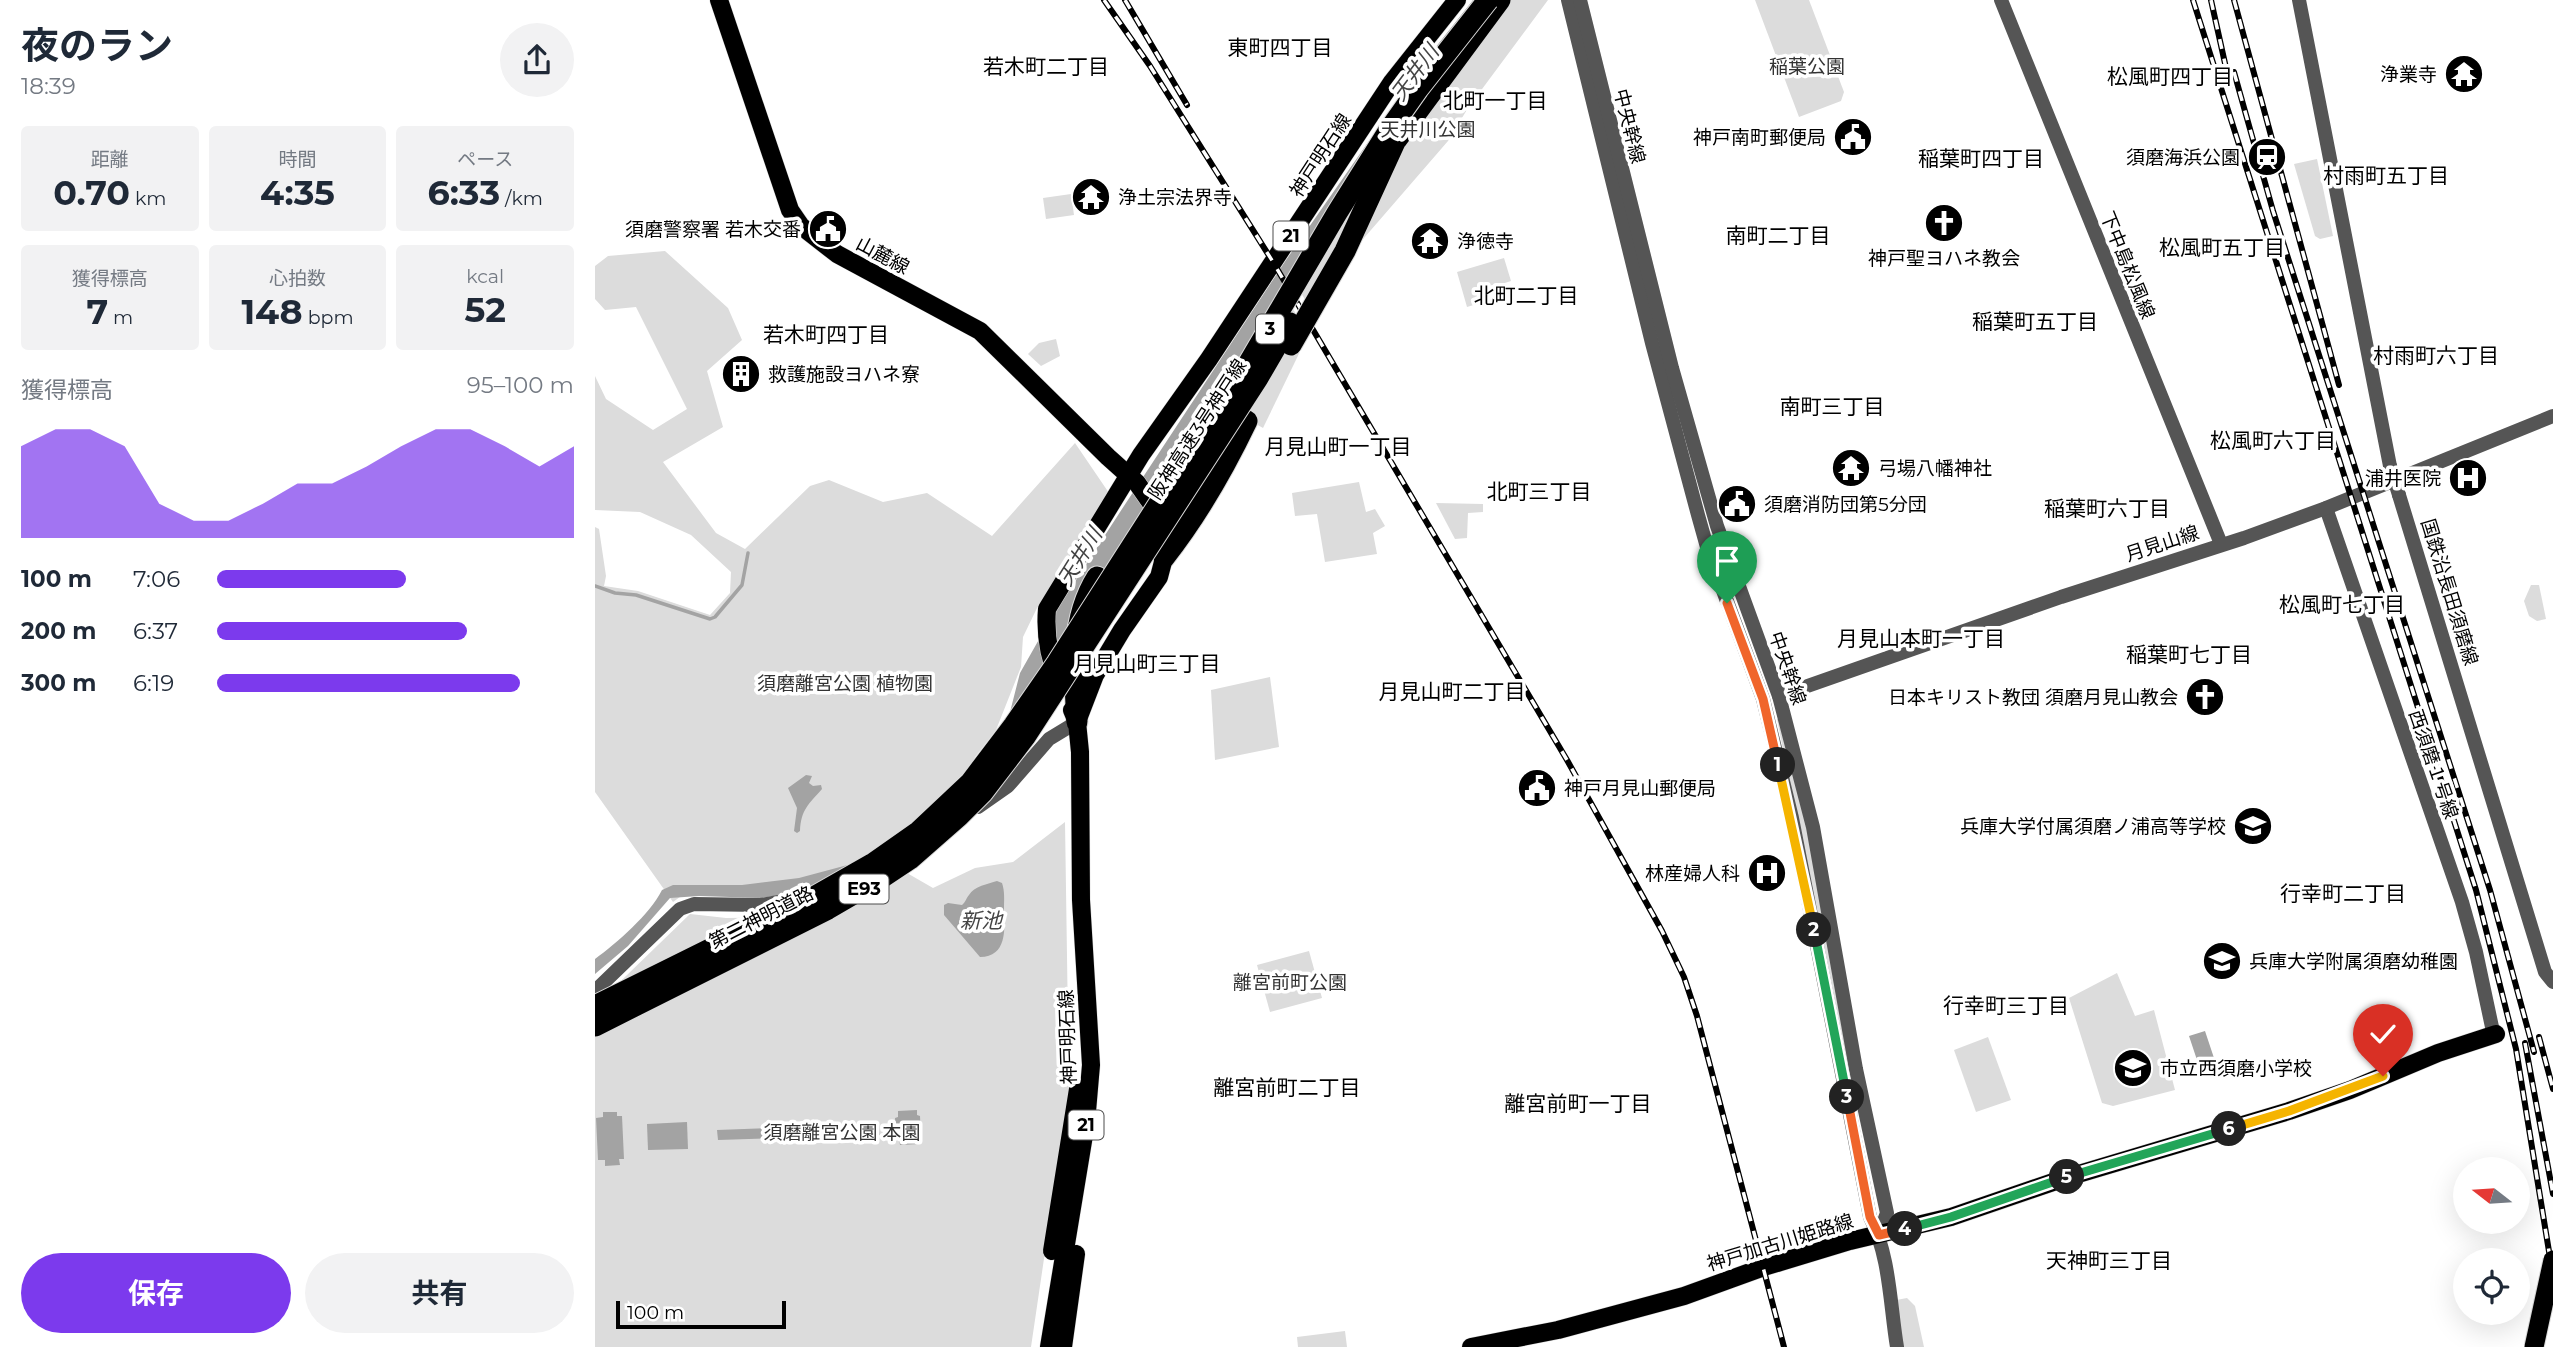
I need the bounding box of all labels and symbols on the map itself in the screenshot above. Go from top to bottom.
district label: 東町四丁目 [1228,35,1333,60]
water label: 天井川 [1386,38,1445,105]
temple icon: 浄業寺 [2443,53,2485,95]
district label: 若木町二丁目 [983,54,1109,79]
park label: 稲葉公園 [1769,55,1845,78]
place label: 浄業寺 [2380,63,2437,86]
district label: 松風町四丁目 [2107,64,2233,89]
street label: 中央幹線 [1609,86,1650,166]
district label: 北町一丁目 [1443,88,1548,113]
street label: 神戸明石線 [1285,109,1356,201]
public building icon: 神戸南町郵便局 [1832,116,1874,158]
park label: 天井川公園 [1380,118,1476,141]
place label: 神戸南町郵便局 [1693,126,1826,149]
station icon: 須磨海浜公園 [2246,136,2288,178]
district label: 稲葉町四丁目 [1918,146,2044,171]
place label: 須磨海浜公園 [2126,146,2240,169]
district label: 村雨町五丁目 [2323,163,2449,188]
temple icon: 浄土宗法界寺 [1070,176,1112,218]
place label: 浄土宗法界寺 [1118,186,1232,209]
church icon: 神戸聖ヨハネ教会 [1923,202,1965,244]
public building icon: 須磨警察署 若木交番 [807,208,849,250]
street label: 下中島松風線 [2096,208,2160,322]
place label: 須磨警察署 若木交番 [625,218,801,241]
temple icon: 浄徳寺 [1409,220,1451,262]
road number: 21 [1273,222,1309,250]
district label: 南町二丁目 [1726,223,1831,248]
place label: 浄徳寺 [1457,230,1514,253]
street label: 山麓線 [852,232,913,279]
district label: 松風町五丁目 [2159,235,2285,260]
place label: 神戸聖ヨハネ教会 [1868,247,2020,270]
district label: 北町二丁目 [1474,283,1579,308]
district label: 稲葉町五丁目 [1972,309,2098,334]
road number: 3 [1256,314,1284,344]
district label: 若木町四丁目 [763,322,889,347]
district label: 村雨町六丁目 [2373,343,2499,368]
building icon: 救護施設ヨハネ寮 [720,353,762,395]
street label: 阪神高速3号神戸線 [1143,355,1251,504]
place label: 救護施設ヨハネ寮 [768,363,920,386]
district label: 南町三丁目 [1780,394,1885,419]
district label: 松風町六丁目 [2210,428,2336,453]
district label: 月見山町一丁目 [1265,434,1412,459]
temple icon: 弓場八幡神社 [1830,447,1872,489]
place label: 弓場八幡神社 [1878,457,1992,480]
hospital icon: 浦井医院 [2447,457,2489,499]
place label: 浦井医院 [2365,467,2441,490]
district label: 北町三丁目 [1487,479,1592,504]
public building icon: 須磨消防団第5分団 [1716,483,1758,525]
place label: 須磨消防団第5分団 [1764,493,1927,516]
district label: 稲葉町六丁目 [2044,496,2170,521]
street label: 国鉄沿長田須磨線 [2416,516,2483,668]
street label: 月見山線 [2122,521,2202,566]
water label: 天井川 [1052,522,1108,590]
pin [1697,531,1757,603]
district label: 松風町七丁目 [2279,592,2405,617]
district label: 月見山本町一丁目 [1837,626,2005,651]
street label: 中央幹線 [1764,628,1811,708]
district label: 稲葉町七丁目 [2126,642,2252,667]
district label: 月見山町三丁目 [1074,651,1221,676]
park label: 須磨離宮公園 植物園 [757,672,933,695]
church icon: 日本キリスト教団 須磨月見山教会 [2184,676,2226,718]
district label: 月見山町二丁目 [1379,679,1526,704]
place label: 日本キリスト教団 須磨月見山教会 [1888,686,2178,709]
street label: 西須磨１号線 [2404,707,2463,822]
pin: 1 [1761,748,1795,782]
public building icon: 神戸月見山郵便局 [1516,767,1558,809]
place label: 神戸月見山郵便局 [1564,777,1716,800]
school or university icon: 兵庫大学付属須磨ノ浦高等学校 [2232,805,2274,847]
place label: 兵庫大学付属須磨ノ浦高等学校 [1960,815,2226,838]
hospital icon: 林産婦人科 [1746,852,1788,894]
place label: 林産婦人科 [1645,862,1740,885]
road number: E93 [839,874,889,904]
street label: 第二神明道路 [705,881,817,954]
district label: 行幸町二丁目 [2280,881,2406,906]
water label: 新池 [960,908,1004,933]
pin: 2 [1797,912,1831,948]
school or university icon: 兵庫大学附属須磨幼稚園 [2201,940,2243,982]
place label: 兵庫大学附属須磨幼稚園 [2249,950,2458,973]
park label: 離宮前町公園 [1233,971,1347,994]
street label: 神戸明石線 [1054,989,1081,1085]
district label: 行幸町三丁目 [1943,993,2069,1018]
pin [2353,1004,2413,1076]
school or university icon: 市立西須磨小学校 [2112,1047,2154,1089]
place label: 市立西須磨小学校 [2160,1057,2312,1080]
district label: 離宮前町二丁目 [1214,1075,1361,1100]
pin: 3 [1829,1080,1865,1114]
district label: 離宮前町一丁目 [1505,1091,1652,1116]
road number: 21 [1069,1110,1103,1140]
pin: 6 [2211,1112,2247,1146]
park label: 須磨離宮公園 本園 [764,1121,920,1144]
north arrow [2453,1157,2531,1234]
pin: 5 [2049,1160,2085,1194]
street label: 神戸加古川姫路線 [1704,1209,1856,1276]
pin: 4 [1887,1212,1923,1246]
district label: 天神町三丁目 [2046,1248,2172,1273]
scale bar [616,1298,786,1330]

